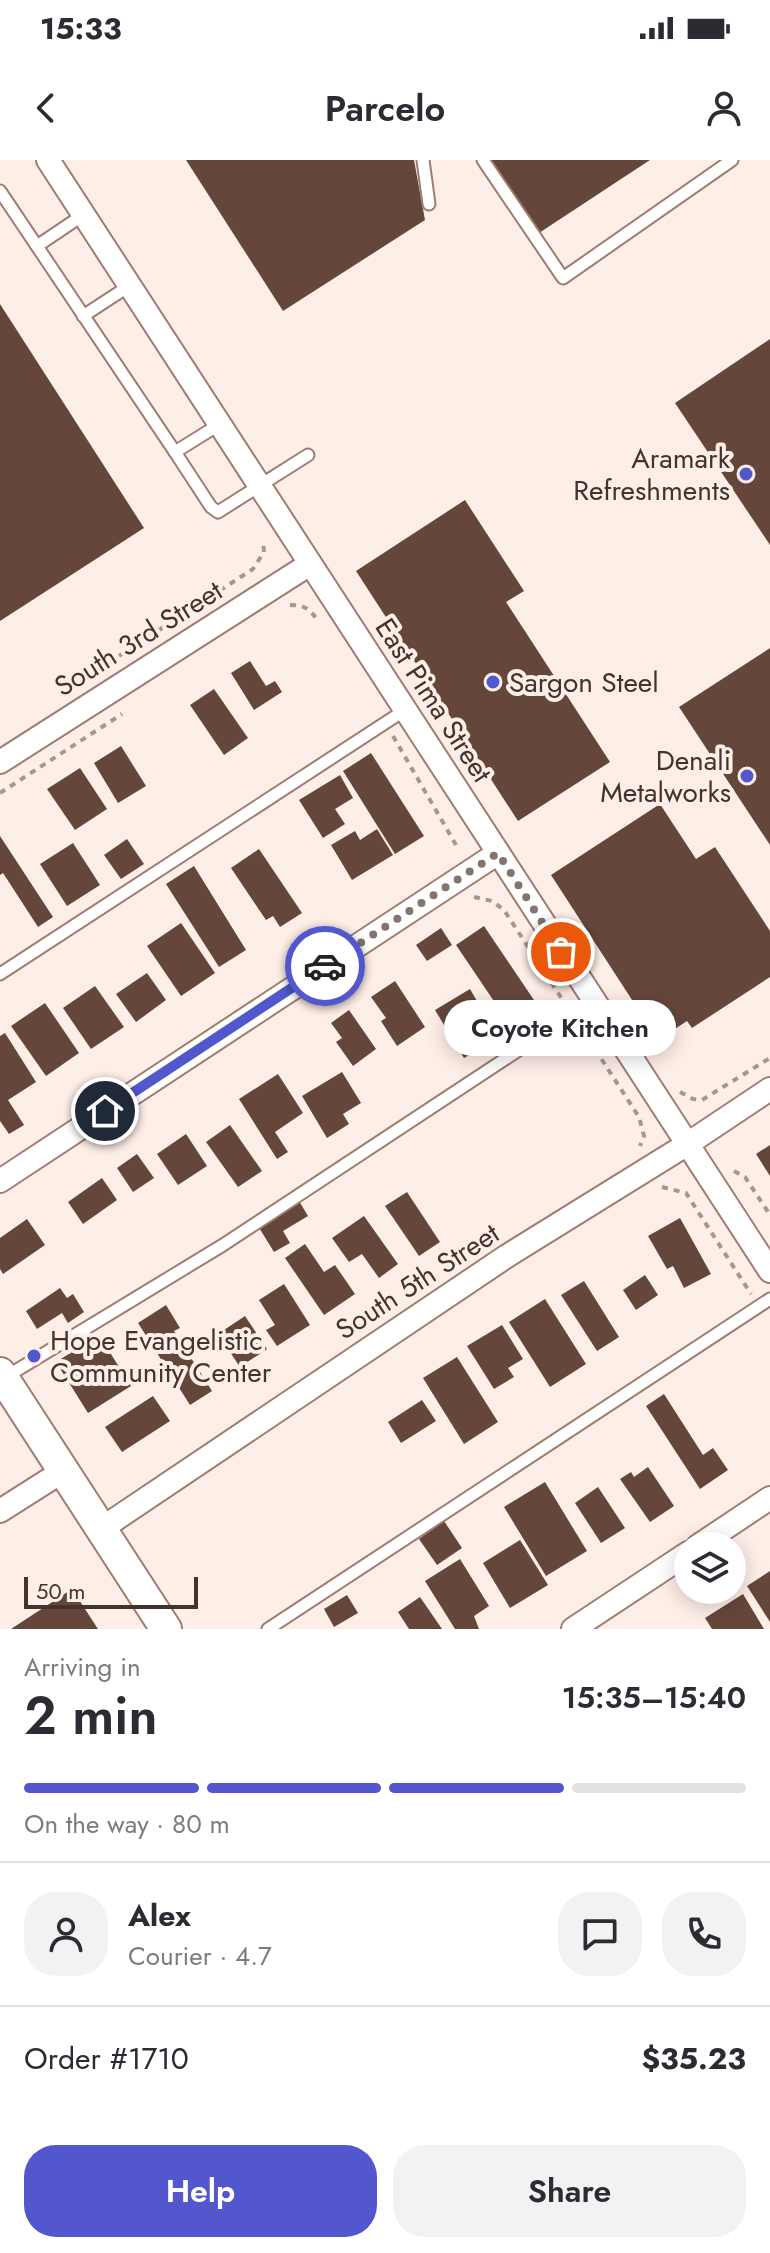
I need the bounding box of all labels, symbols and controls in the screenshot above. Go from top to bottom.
text: 15:33 [40,7,122,50]
text: Parcelo [325,82,445,134]
icon: back [24,86,68,130]
icon: person [702,86,746,130]
place label: Aramark Refreshments [573,438,731,511]
marker: Aramark Refreshments [737,465,755,483]
street label: South 3rd Street [46,570,230,706]
street label: East Pima Street [365,610,502,791]
place label: Sargon Steel [509,662,659,703]
marker: Sargon Steel [484,673,502,691]
place label: Denali Metalworks [600,740,731,813]
marker: Denali Metalworks [738,767,756,785]
pin [527,918,595,986]
courier [285,926,365,1006]
icon: bag [539,930,583,974]
icon: car [303,944,347,988]
callout: Coyote Kitchen [445,1000,677,1056]
text: Coyote Kitchen [471,1009,649,1047]
pin [71,1077,139,1145]
icon: home [83,1089,127,1133]
street label: South 5th Street [327,1213,507,1350]
place label: Hope Evangelistic Community Center [50,1320,272,1393]
marker: Hope Evangelistic Community Center [25,1347,43,1365]
map controls [674,1532,746,1604]
button: layers [674,1532,746,1604]
scale bar [24,1573,198,1609]
text: 50 m [36,1575,85,1607]
text: Arriving in [24,1648,141,1686]
text: 15:35–15:40 [562,1676,746,1719]
text: 2 min [24,1678,157,1754]
text: On the way · 80 m [24,1805,230,1843]
button: person [24,1892,108,1976]
button: chat [558,1892,642,1976]
button: phone [662,1892,746,1976]
text: Alex [128,1894,191,1937]
text: Courier · 4.7 [128,1937,272,1975]
text: Order #1710 [24,2037,189,2080]
text: $35.23 [641,2037,746,2080]
button: Help [24,2145,377,2237]
button: Share [393,2145,746,2237]

